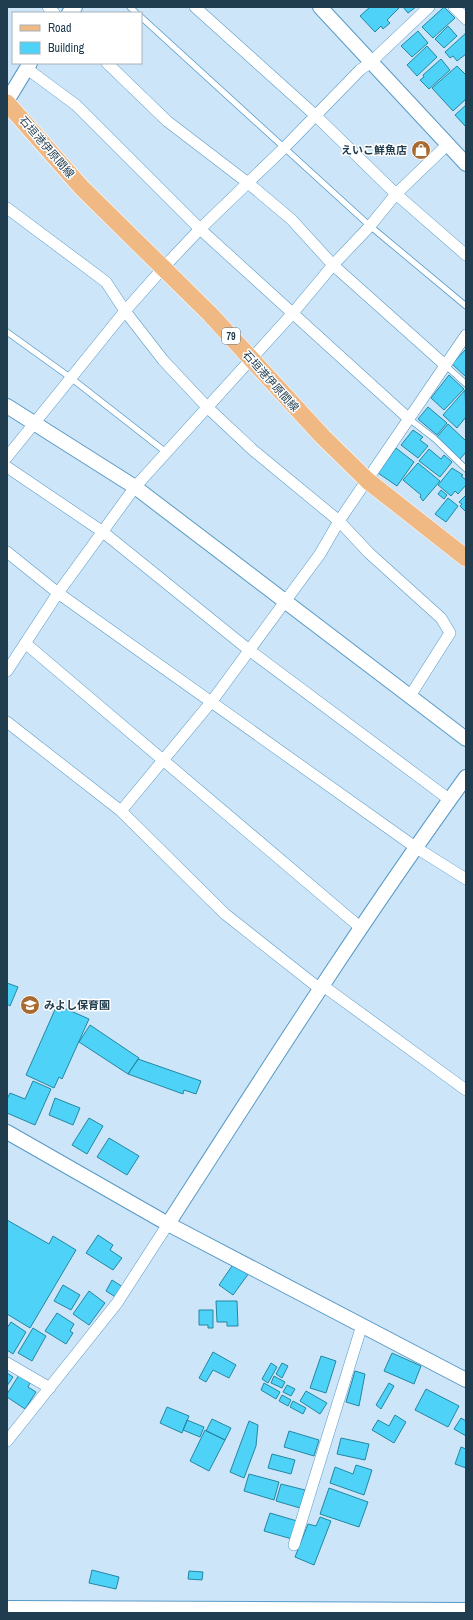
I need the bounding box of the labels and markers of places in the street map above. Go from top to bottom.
shop icon: えいこ鮮魚店 [410,139,432,161]
place label: えいこ鮮魚店 [341,143,407,157]
school or university icon: みよし保育園 [19,994,41,1016]
place label: みよし保育園 [44,998,110,1012]

